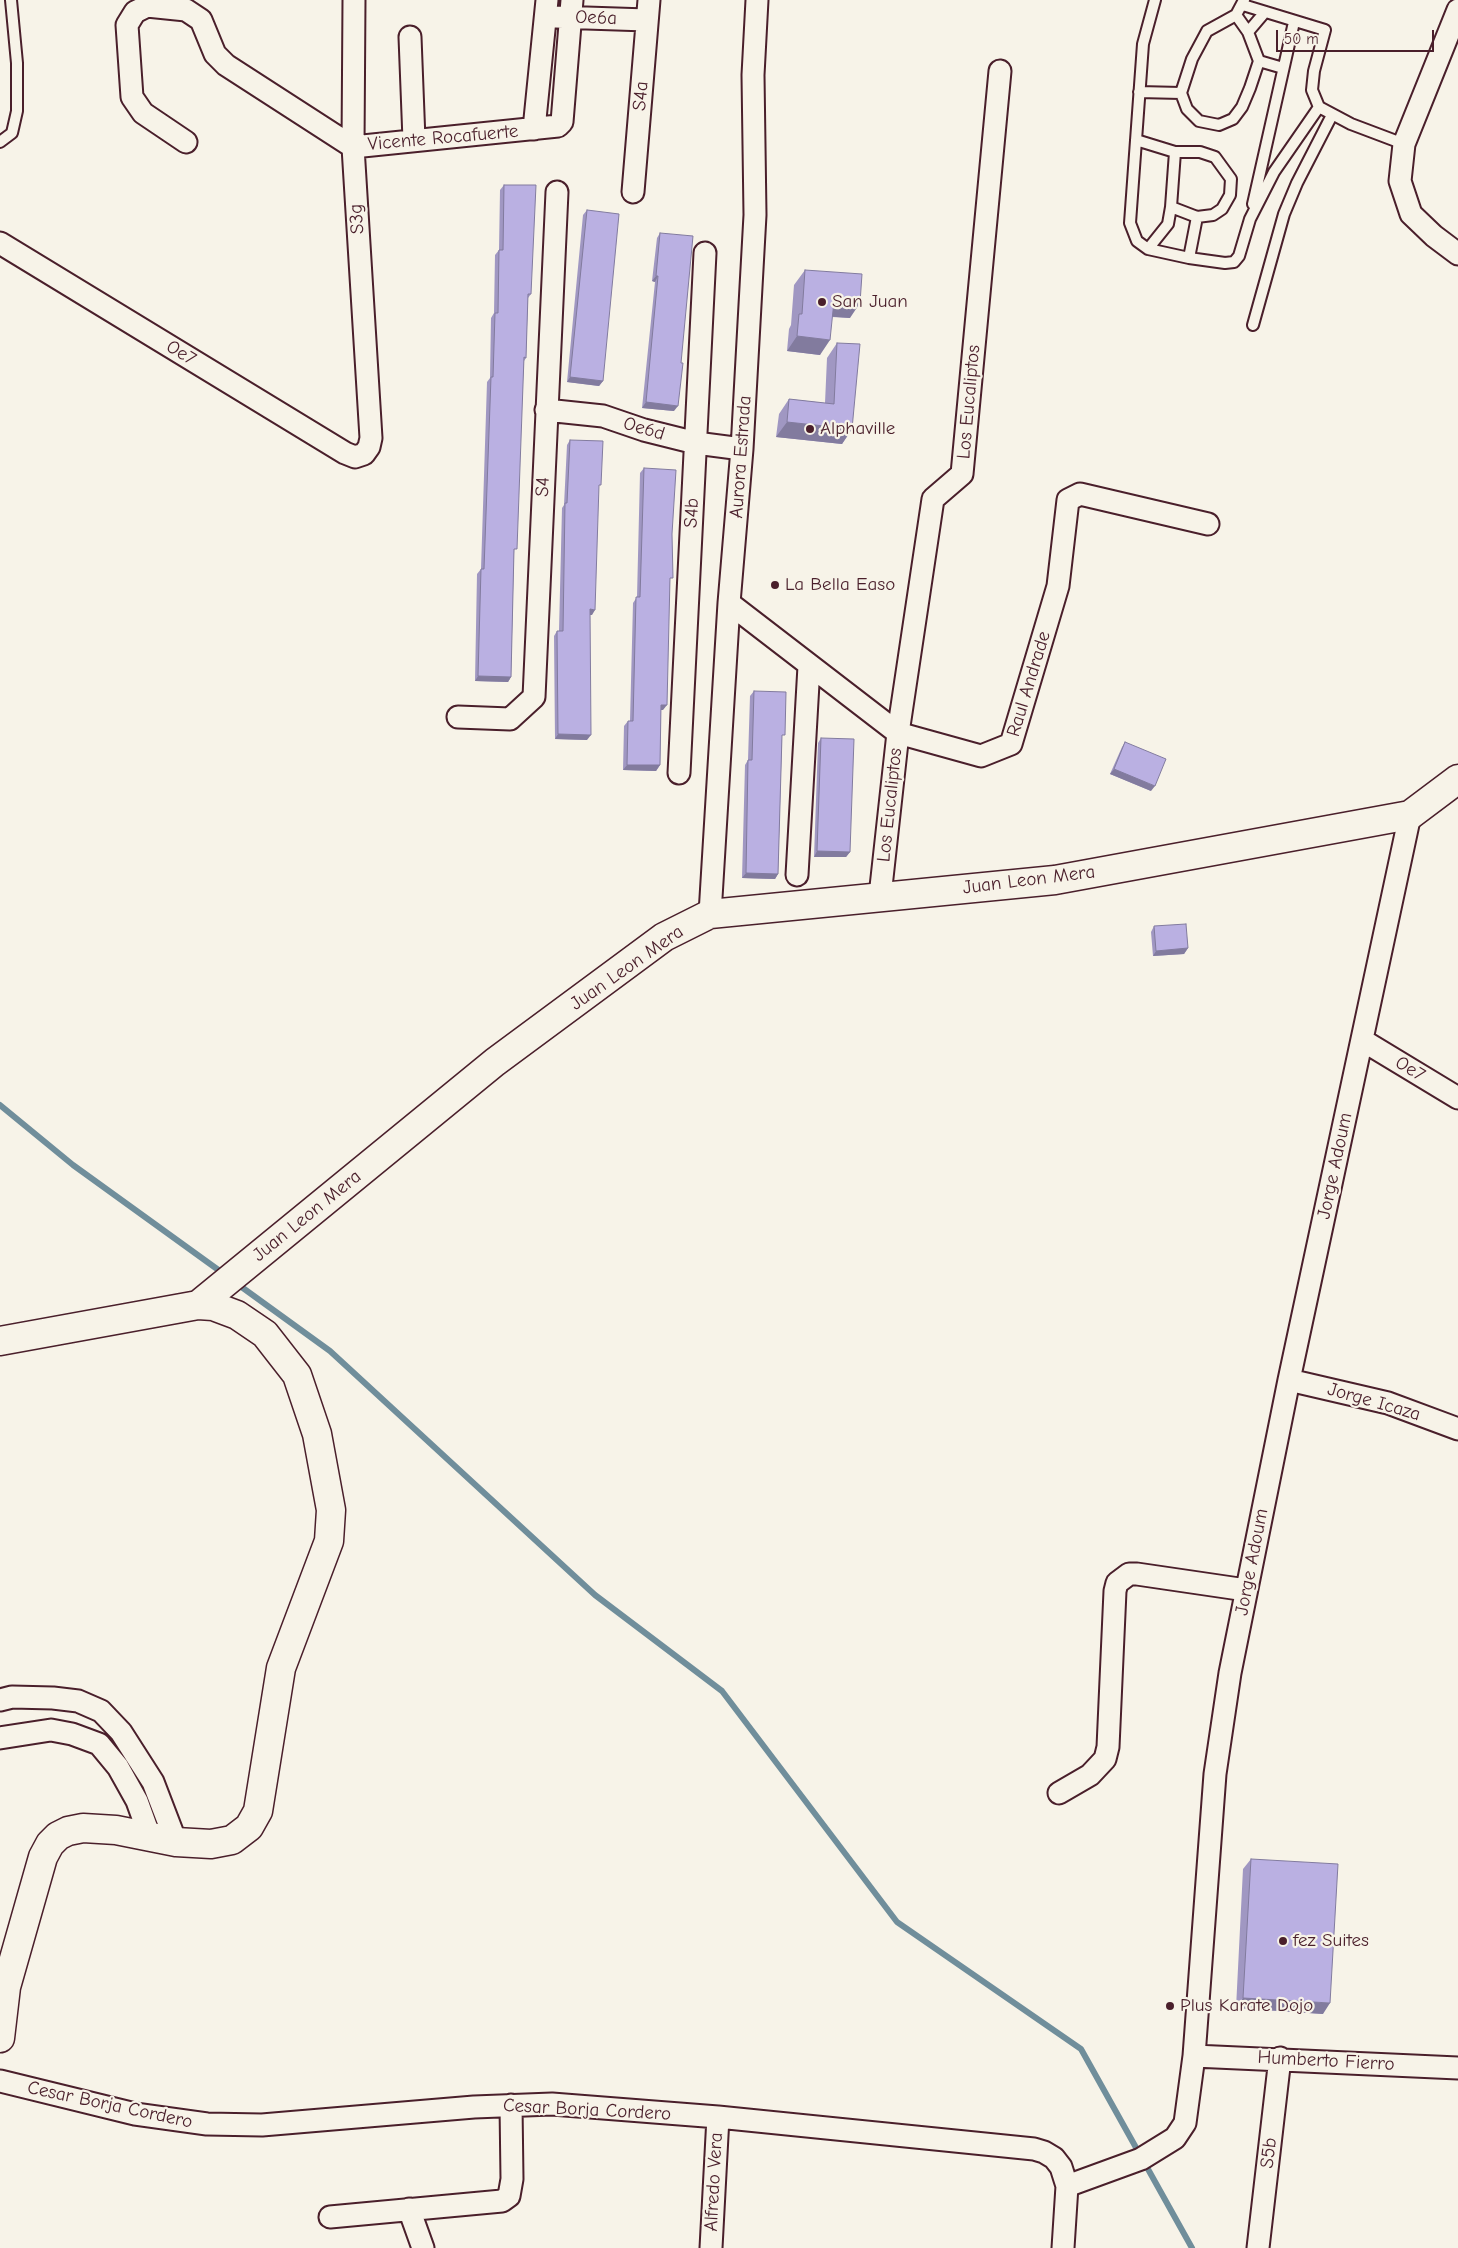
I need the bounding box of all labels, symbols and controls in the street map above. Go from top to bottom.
street label: Oe6a [575,6,617,30]
scale bar [1278,20,1436,52]
text: 50 m [1284,30,1319,48]
street label: S4a [628,80,654,112]
street label: Vicente Rocafuerte [367,120,519,156]
street label: S3g [345,203,369,235]
place label: San Juan [832,291,908,313]
marker: San Juan [816,296,828,308]
street label: Oe7 [162,335,200,371]
street label: Los Eucaliptos [953,344,985,460]
street label: Aurora Estrada [725,395,757,519]
street label: Oe6d [621,412,667,446]
place label: Alphaville [820,418,895,440]
marker: Alphaville [804,423,816,435]
street label: S4 [531,477,555,497]
street label: S4b [680,497,704,529]
place label: La Bella Easo [785,574,895,596]
marker: La Bella Easo [769,579,781,591]
street label: Raul Andrade [1002,628,1056,740]
street label: Los Eucaliptos [873,747,907,863]
street label: Juan Leon Mera [962,861,1096,899]
street label: Juan Leon Mera [566,920,688,1016]
street label: Oe7 [1391,1051,1429,1087]
street label: Jorge Adoum [1313,1111,1357,1221]
street label: Juan Leon Mera [248,1165,366,1267]
street label: Jorge Icaza [1325,1378,1423,1426]
street label: Jorge Adoum [1230,1507,1274,1617]
place label: fez Suites [1293,1930,1369,1952]
marker: fez Suites [1277,1935,1289,1947]
place label: Plus Karate Dojo [1180,1995,1313,2017]
marker: Plus Karate Dojo [1164,2000,1176,2012]
street label: Humberto Fierro [1257,2046,1395,2076]
street label: Cesar Borja Cordero [25,2076,195,2134]
street label: Cesar Borja Cordero [502,2094,672,2126]
street label: Alfredo Vera [700,2132,728,2232]
street label: S5b [1256,2136,1282,2170]

